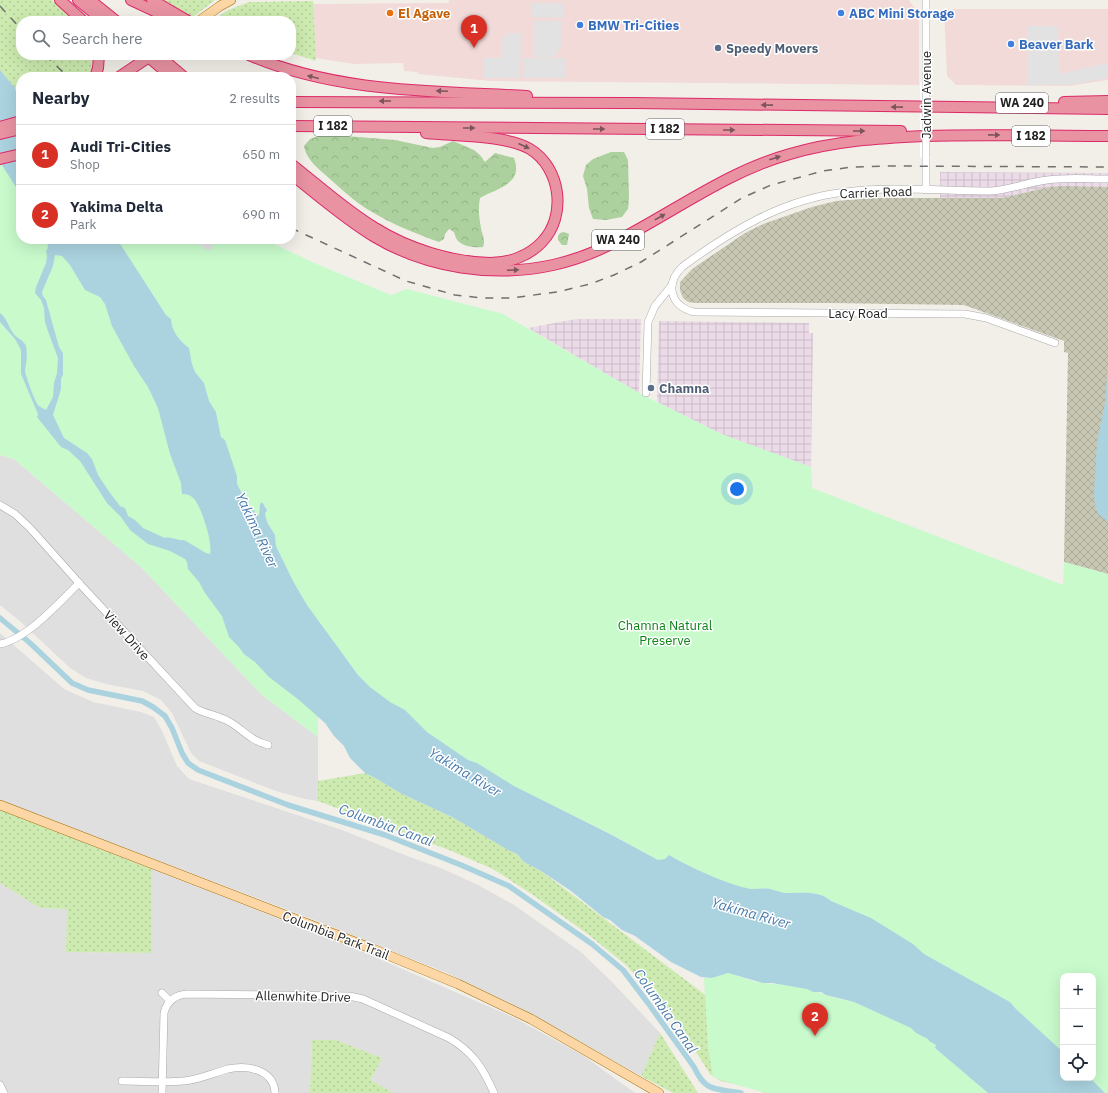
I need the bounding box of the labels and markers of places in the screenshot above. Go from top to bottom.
place label: El Agave [398,5,450,22]
place label: ABC Mini Storage [849,5,954,22]
marker: El Agave [385,8,395,18]
marker: ABC Mini Storage [836,8,846,18]
pin: 1 [461,15,487,48]
place label: BMW Tri-Cities [588,17,680,34]
marker: BMW Tri-Cities [575,20,585,30]
place label: Beaver Bark [1019,36,1094,53]
marker: Beaver Bark [1006,39,1016,49]
place label: Speedy Movers [726,40,819,57]
marker: Speedy Movers [713,43,723,53]
place label: Chamna [659,380,709,397]
marker: Chamna [646,383,656,393]
pin: 2 [802,1003,828,1036]

